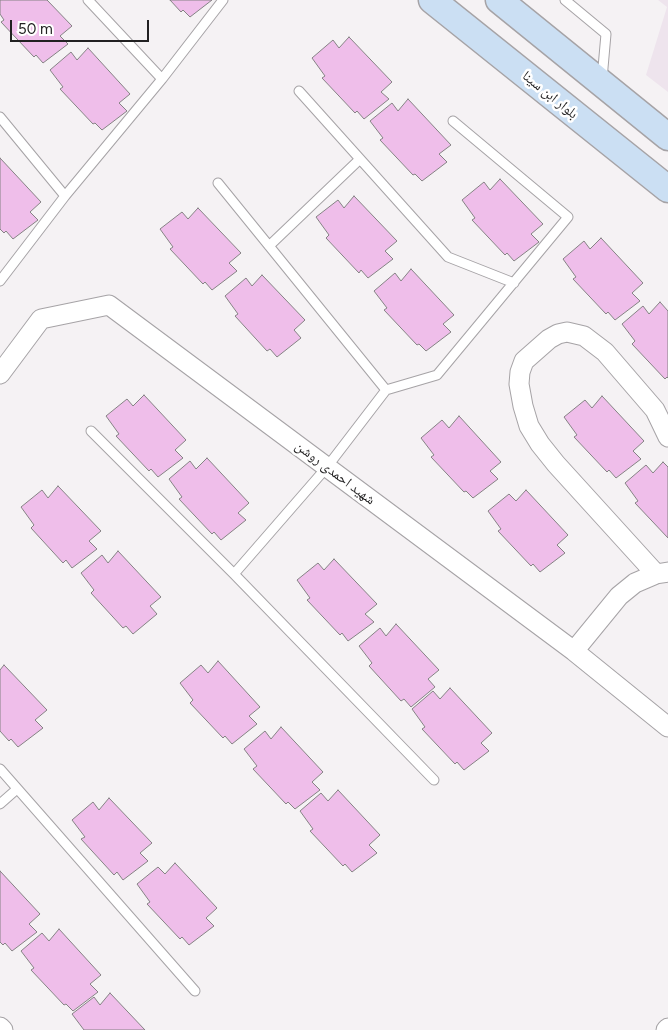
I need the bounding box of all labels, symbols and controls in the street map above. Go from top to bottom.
scale bar [12,10,151,42]
text: 50 m [18,20,53,38]
street label: بلوار ابن سینا [519,67,581,123]
street label: شهید احمدی روشن [292,437,378,509]

